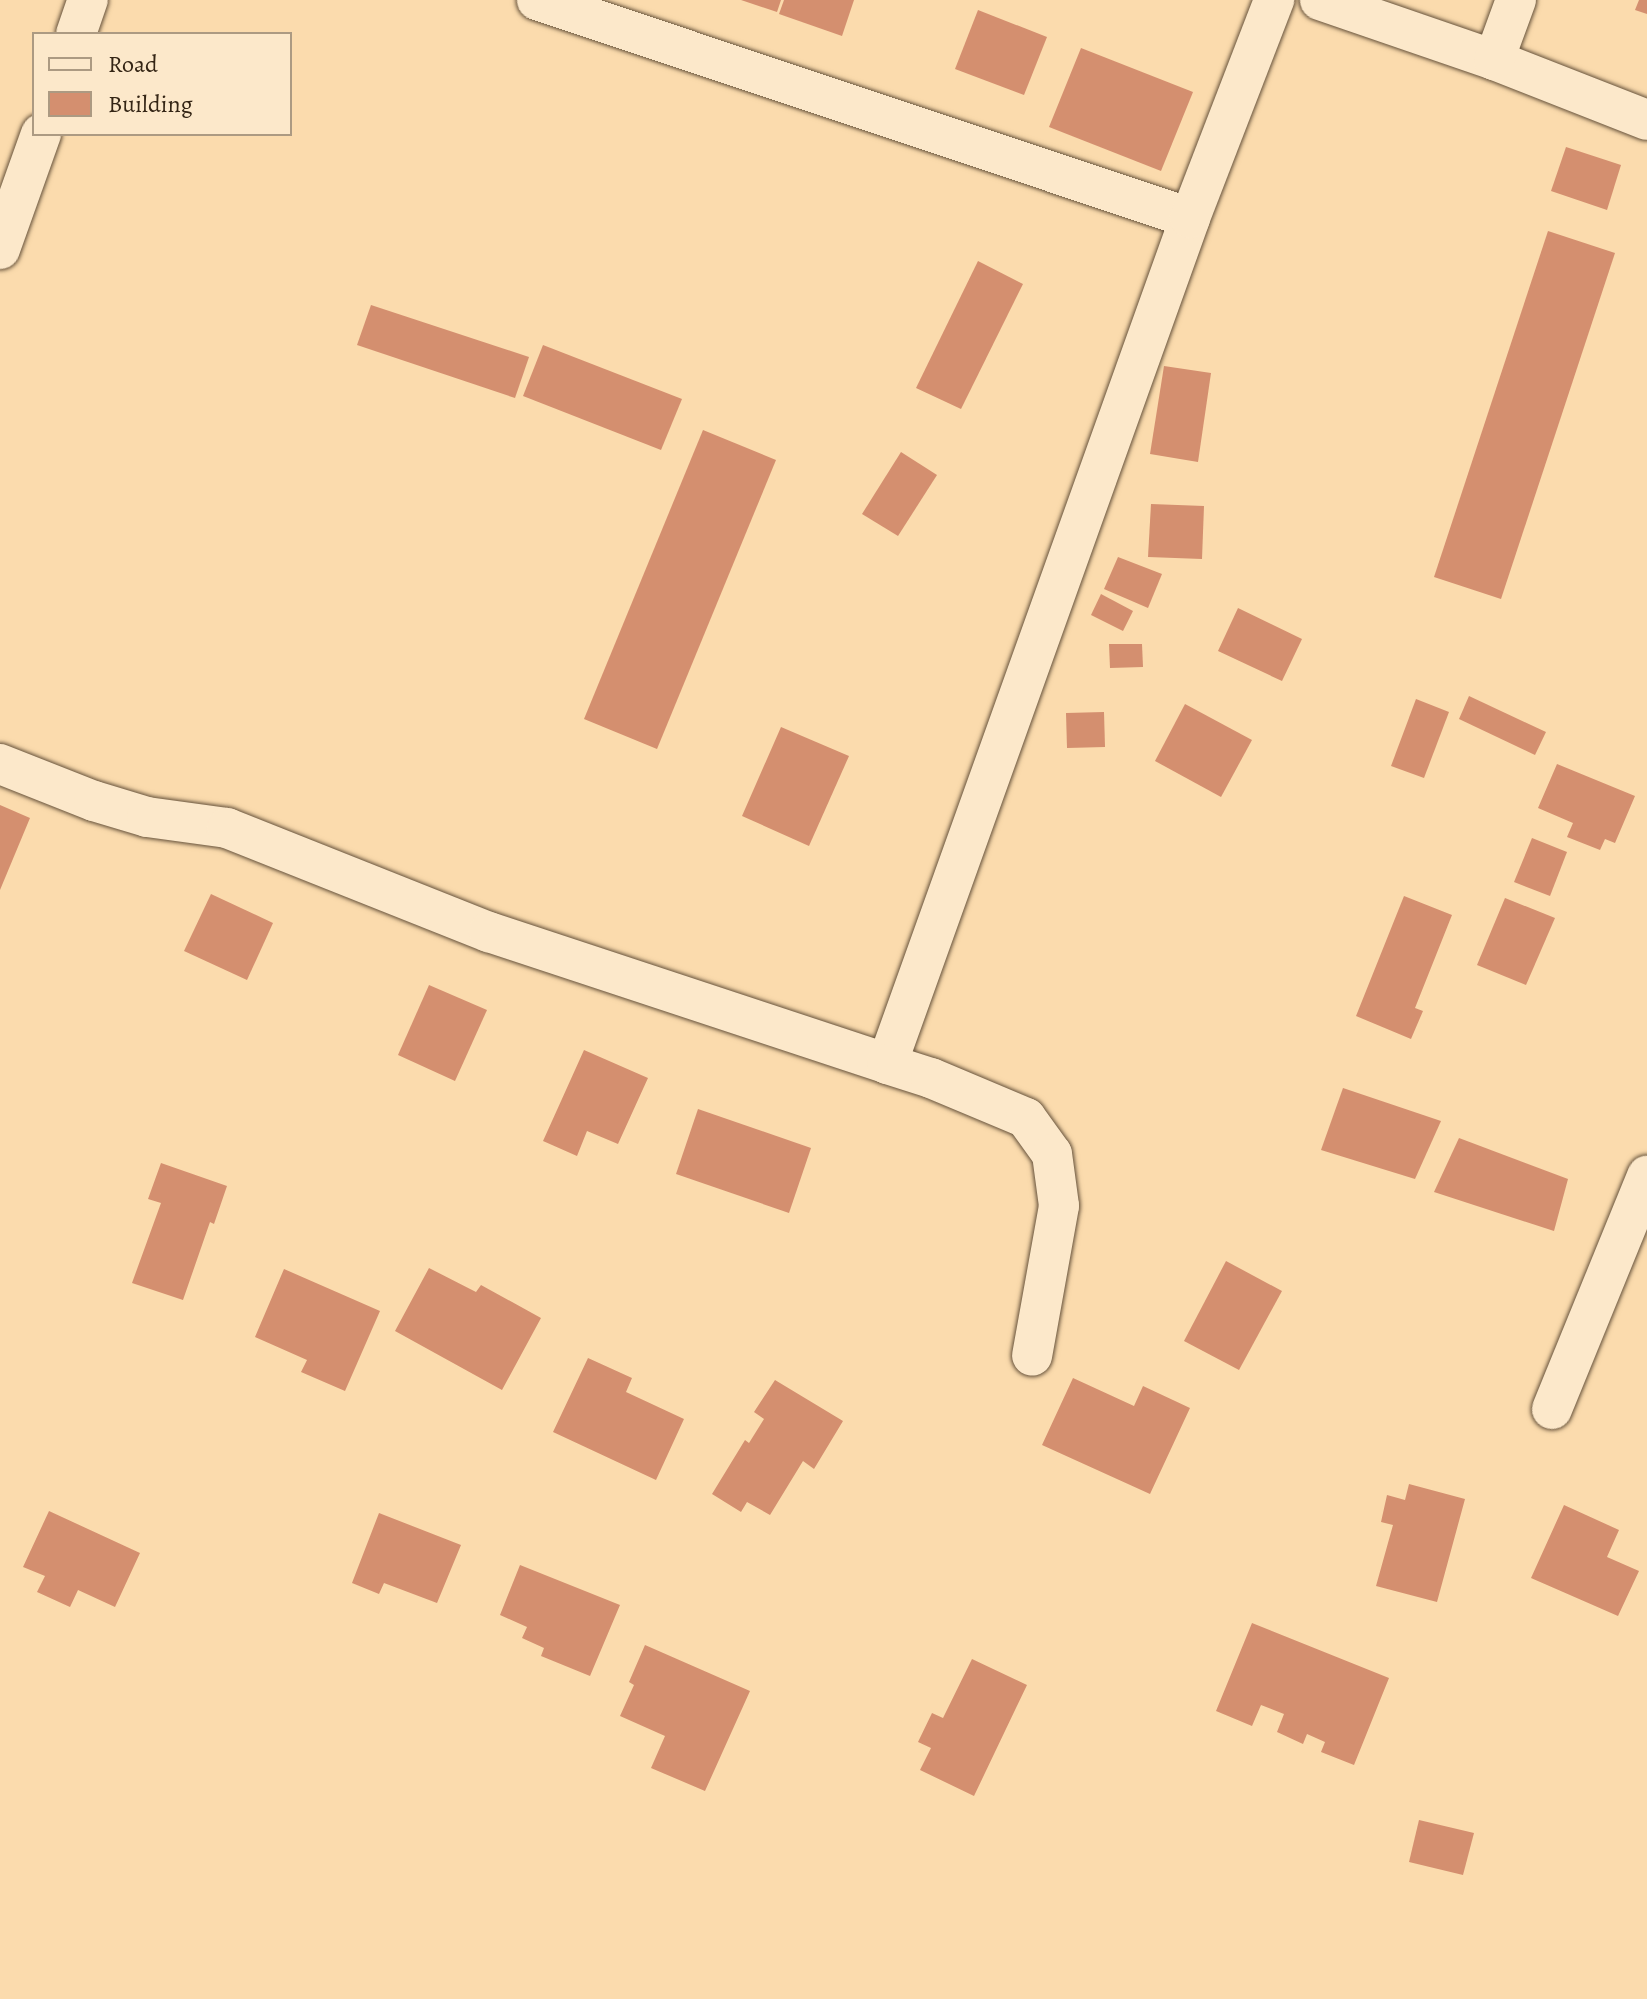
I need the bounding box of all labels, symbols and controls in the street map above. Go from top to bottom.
legend [32,32,292,136]
text: Road [108,48,158,80]
text: Building [108,88,193,120]

